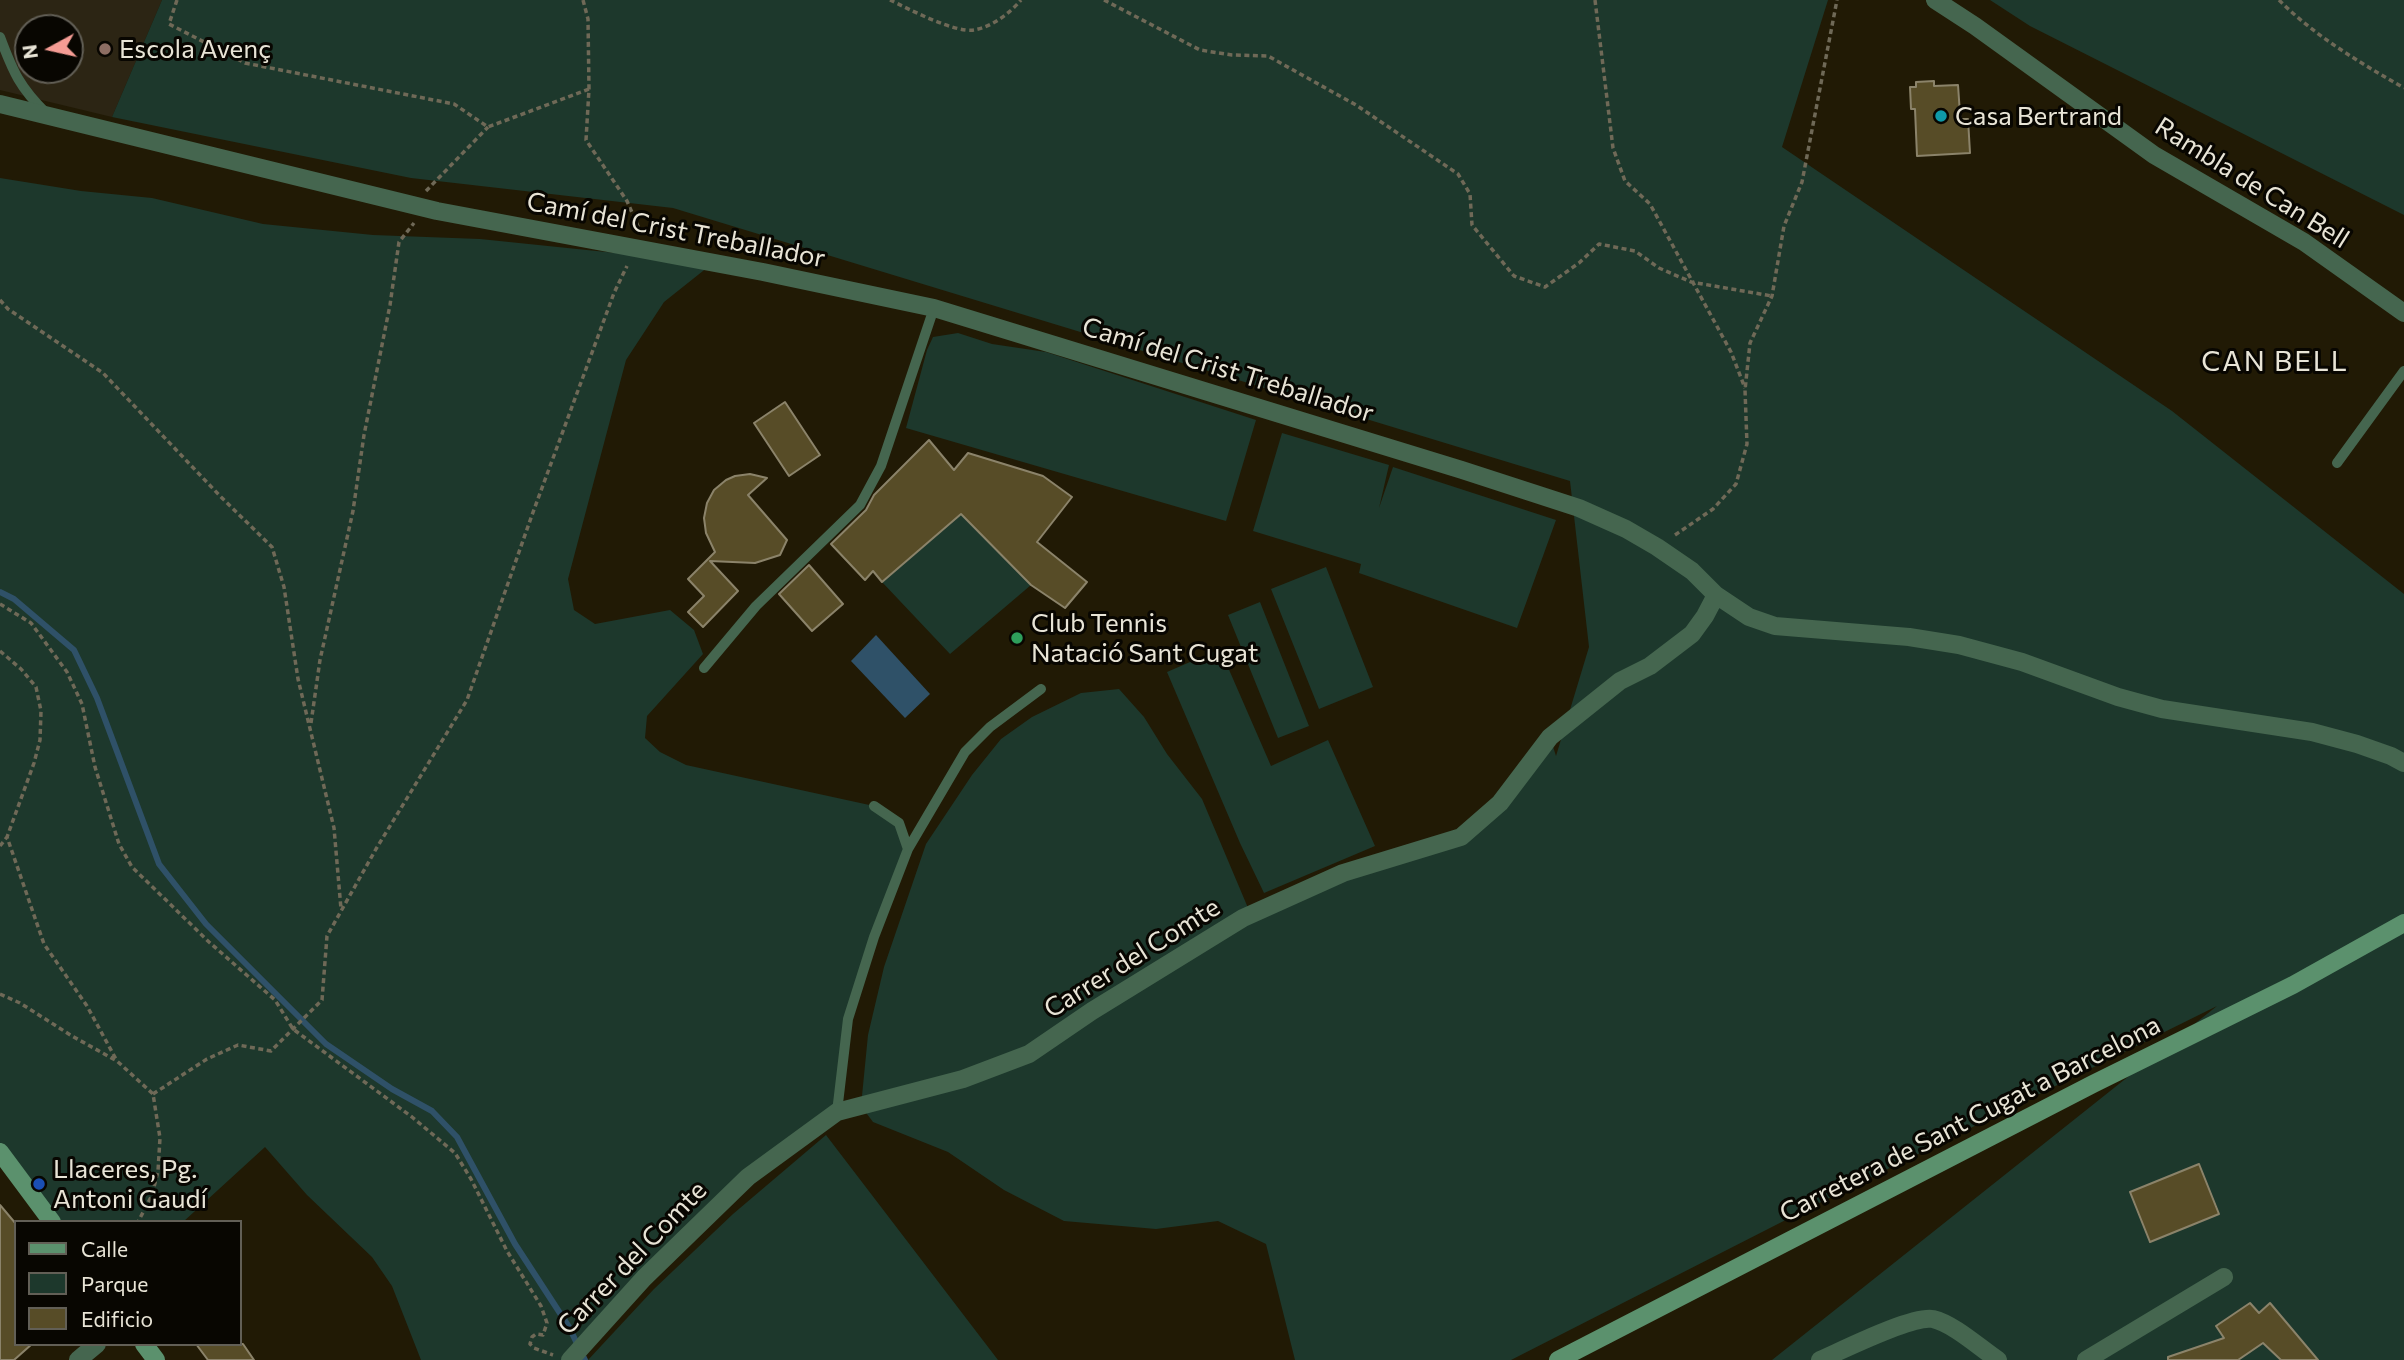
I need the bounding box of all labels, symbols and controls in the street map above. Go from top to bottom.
north arrow [14,14,84,84]
place label: Escola Avenç [119,33,271,65]
marker: Escola Avenç [97,41,113,57]
text: N [17,43,42,60]
place label: Casa Bertrand [1955,100,2122,132]
marker: Casa Bertrand [1933,108,1949,124]
street label: Rambla de Can Bell [2149,111,2355,255]
street label: Camí del Crist Treballador [524,186,828,274]
street label: Camí del Crist Treballador [1078,311,1378,429]
district label: CAN BELL [2202,345,2348,379]
place label: Club Tennis Natació Sant Cugat [1031,607,1258,668]
marker: Club Tennis Natació Sant Cugat [1009,630,1025,646]
street label: Carrer del Comte [1038,891,1226,1025]
street label: Carretera de Sant Cugat a Barcelona [1775,1009,2165,1229]
place label: Llaceres, Pg. Antoni Gaudí [53,1153,207,1214]
street label: Carrer del Comte [551,1175,713,1341]
marker: Llaceres, Pg. Antoni Gaudí [31,1176,47,1192]
legend [14,1220,242,1346]
text: Calle [81,1236,128,1261]
text: Parque [81,1271,148,1296]
text: Edificio [81,1306,153,1331]

